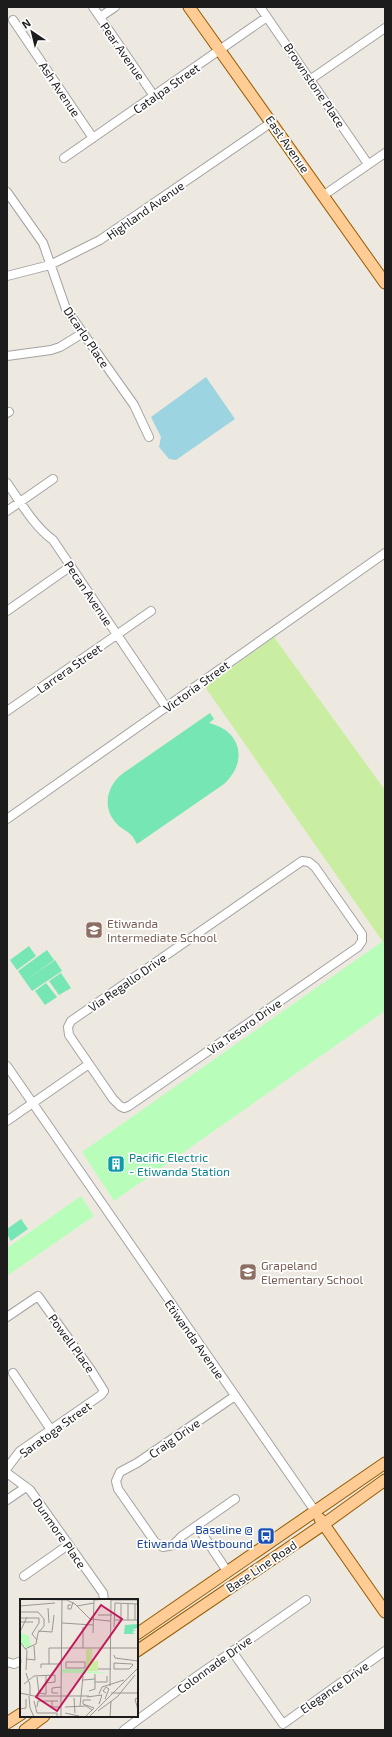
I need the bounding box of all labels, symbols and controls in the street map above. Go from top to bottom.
north arrow [12,12,52,52]
text: N [19,16,33,31]
street label: Pear Avenue [98,19,148,83]
street label: Brownstone Place [282,40,348,130]
street label: Ash Avenue [37,59,83,119]
street label: Catalpa Street [130,60,202,116]
street label: East Avenue [263,113,313,175]
street label: Highland Avenue [104,178,186,242]
street label: Dicarlo Place [61,304,113,370]
street label: Pecan Avenue [62,558,116,628]
street label: Larrera Street [34,640,105,696]
street label: Victoria Street [160,657,232,715]
place label: Etiwanda Intermediate School [107,916,217,944]
school or university icon: Etiwanda Intermediate School [84,920,104,940]
street label: Via Regallo Drive [85,950,169,1014]
street label: Via Tesoro Drive [204,995,284,1057]
place label: Pacific Electric - Etiwanda Station [129,1150,230,1178]
building icon: Pacific Electric - Etiwanda Station [106,1154,126,1174]
place label: Grapeland Elementary School [261,1258,364,1286]
school or university icon: Grapeland Elementary School [238,1262,258,1282]
street label: Etiwanda Avenue [162,1297,228,1381]
street label: Powell Place [46,1311,98,1375]
street label: Saratoga Street [16,1398,94,1460]
street label: Craig Drive [146,1415,202,1461]
street label: Dunmore Place [31,1495,89,1571]
place label: Baseline @ Etiwanda Westbound [137,1522,253,1550]
bus stop icon: Baseline @ Etiwanda Westbound [256,1526,276,1546]
street label: Base Line Road [223,1537,299,1595]
inset map [20,1599,138,1717]
street label: Colonnade Drive [174,1632,254,1696]
street label: Elegance Drive [297,1658,371,1716]

